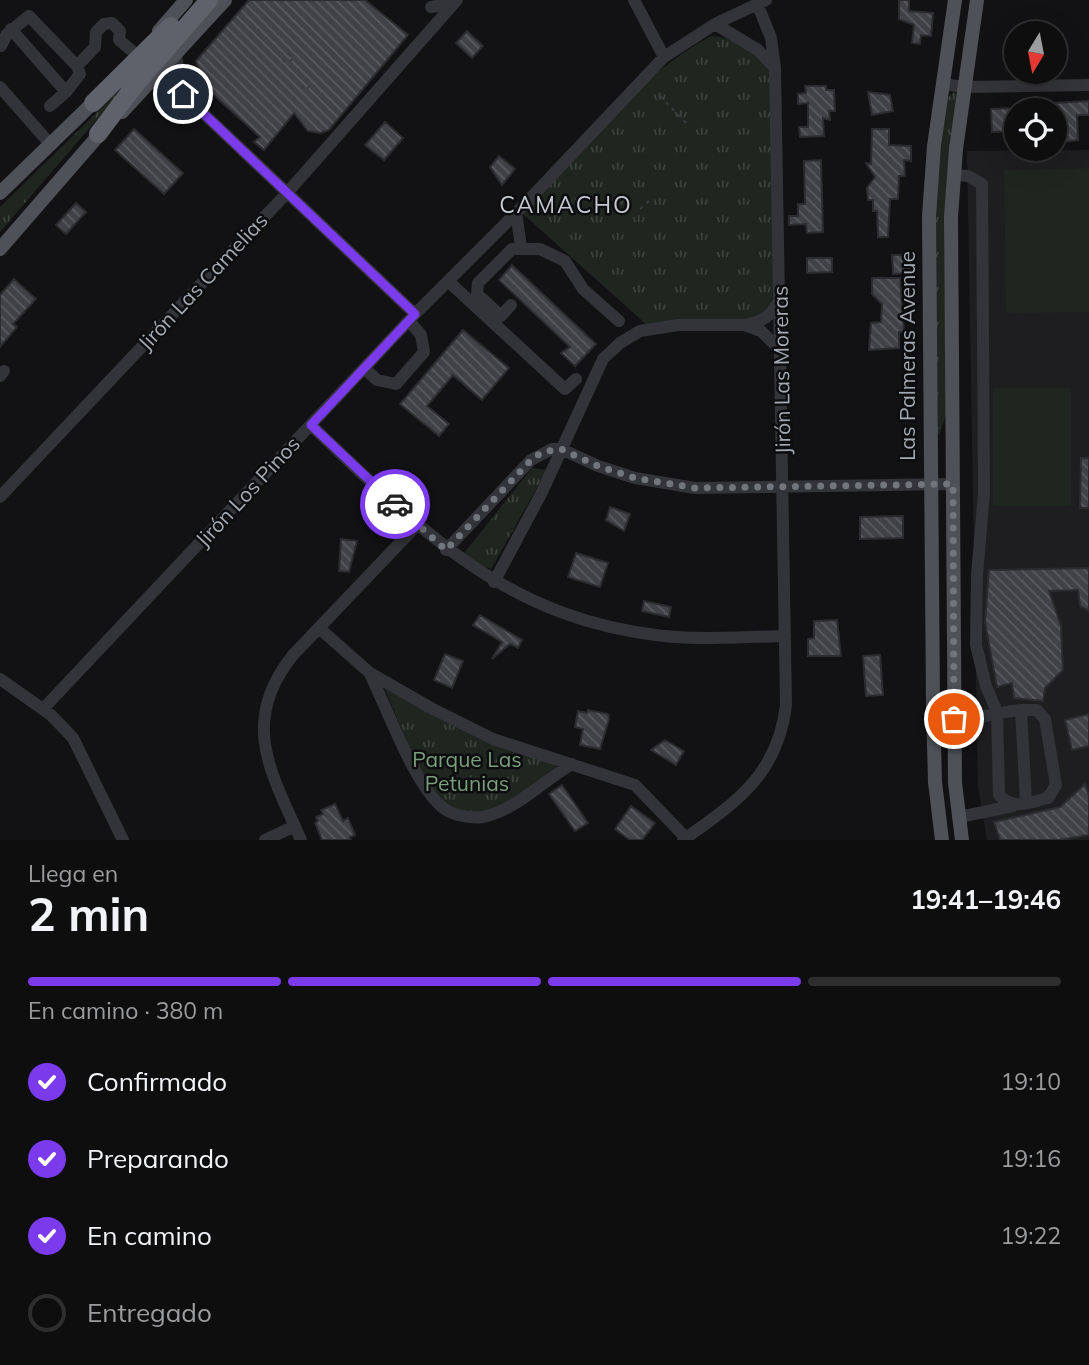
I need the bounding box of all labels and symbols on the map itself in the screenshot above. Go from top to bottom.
north arrow [1004,21,1068,84]
pin [153,64,213,124]
district label: CAMACHO [499,190,633,219]
street label: Jirón Las Camelias [132,207,273,355]
street label: Las Palmeras Avenue [894,251,920,461]
street label: Jirón Las Moreras [767,286,795,455]
street label: Jirón Los Pinos [189,431,305,552]
courier [360,469,430,539]
pin [924,689,984,749]
park label: Parque Las Petunias [412,746,522,796]

